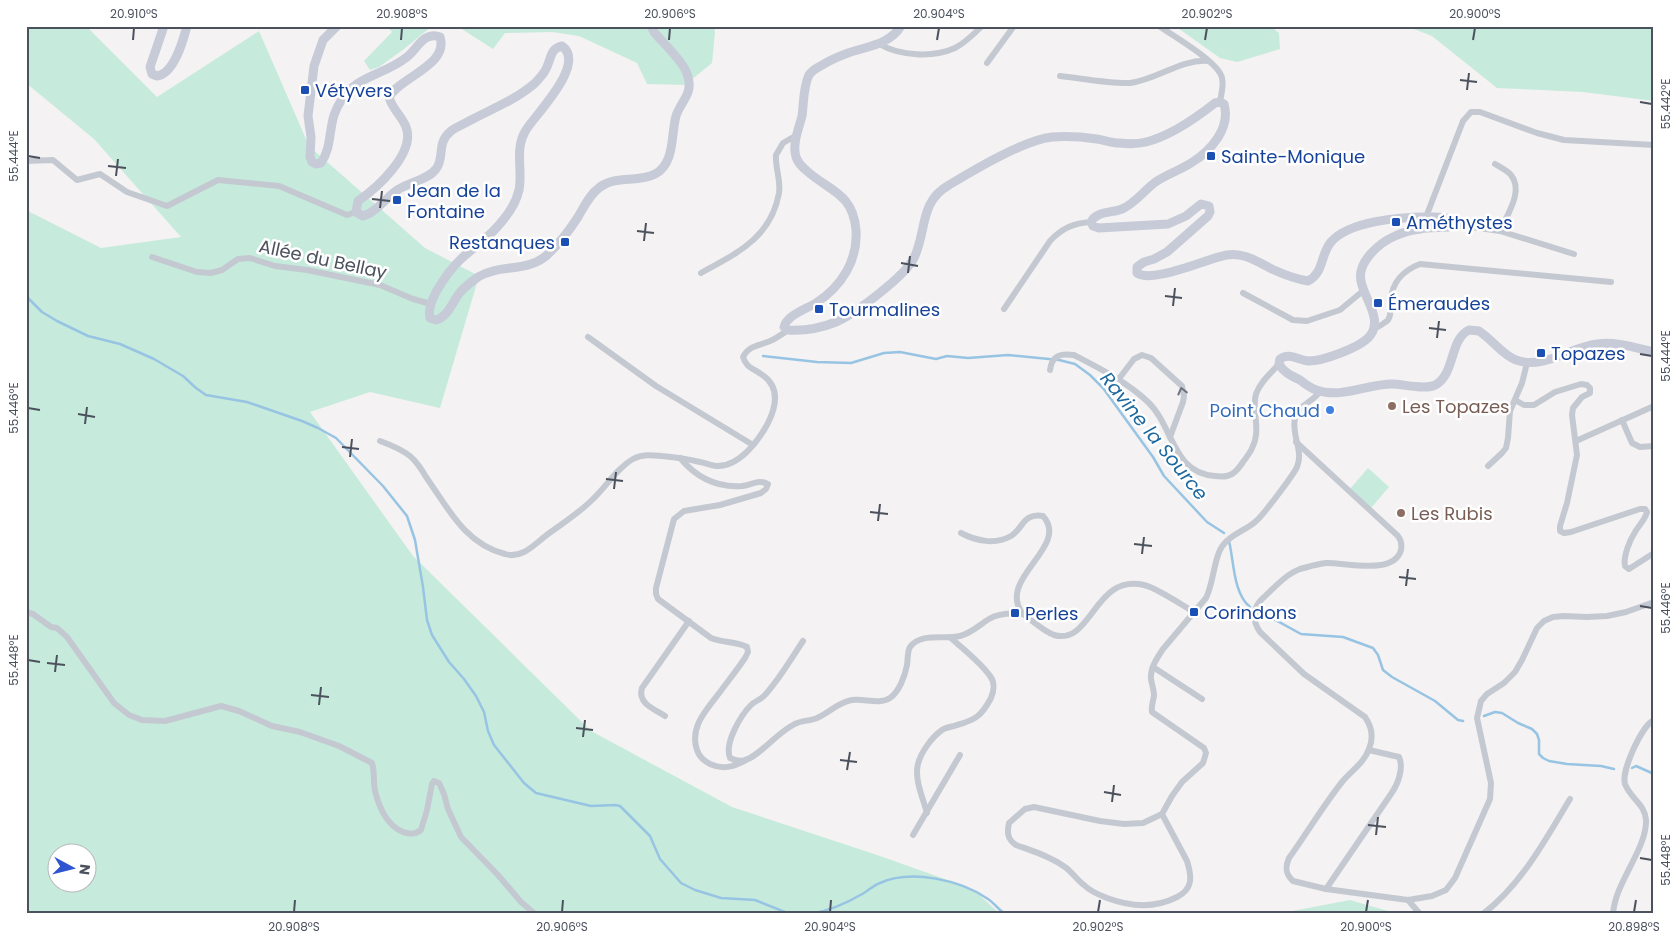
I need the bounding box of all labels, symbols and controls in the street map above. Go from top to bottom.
text: 20.910°S [110,5,158,22]
text: 20.908°S [376,5,428,22]
text: 20.906°S [644,5,696,22]
text: 20.904°S [913,5,965,22]
text: 20.902°S [1182,5,1232,22]
text: 20.900°S [1449,5,1501,22]
place label: Vétyvers [315,78,392,103]
text: 55.442°E [1657,79,1674,129]
marker: Vétyvers [299,84,311,96]
text: 55.444°E [5,130,22,182]
place label: Sainte-Monique [1221,144,1365,169]
marker: Sainte-Monique [1205,150,1217,162]
place label: Jean de la Fontaine [407,178,501,224]
marker: Jean de la Fontaine [391,194,403,206]
place label: Améthystes [1406,210,1513,235]
marker: Améthystes [1390,216,1402,228]
place label: Restanques [449,230,555,255]
street label: Allée du Bellay [257,233,389,285]
marker: Restanques [559,236,571,248]
place label: Émeraudes [1388,291,1490,316]
place label: Tourmalines [829,297,940,322]
marker: Émeraudes [1372,297,1384,309]
marker: Tourmalines [813,303,825,315]
text: 55.444°E [1657,330,1674,382]
place label: Topazes [1551,341,1625,366]
marker: Topazes [1535,347,1547,359]
water label: Ravine la Source [1094,366,1214,506]
text: 55.446°E [5,382,22,434]
one-way arrow [1177,387,1188,395]
place label: Les Topazes [1402,394,1509,419]
place label: Point Chaud [1209,398,1320,423]
marker: Les Topazes [1386,400,1398,412]
marker: Point Chaud [1324,404,1336,416]
place label: Les Rubis [1411,501,1493,526]
marker: Les Rubis [1395,507,1407,519]
text: 55.446°E [1657,582,1674,634]
place label: Corindons [1204,600,1297,625]
place label: Perles [1025,601,1078,626]
marker: Corindons [1188,606,1200,618]
marker: Perles [1009,607,1021,619]
text: 55.448°E [5,634,22,686]
text: 55.448°E [1657,834,1674,886]
north arrow [48,842,98,892]
text: N [74,863,95,876]
text: 20.908°S [268,918,320,935]
text: 20.906°S [536,918,588,935]
text: 20.904°S [804,918,856,935]
text: 20.902°S [1073,918,1123,935]
text: 20.900°S [1340,918,1392,935]
text: 20.898°S [1608,918,1660,935]

